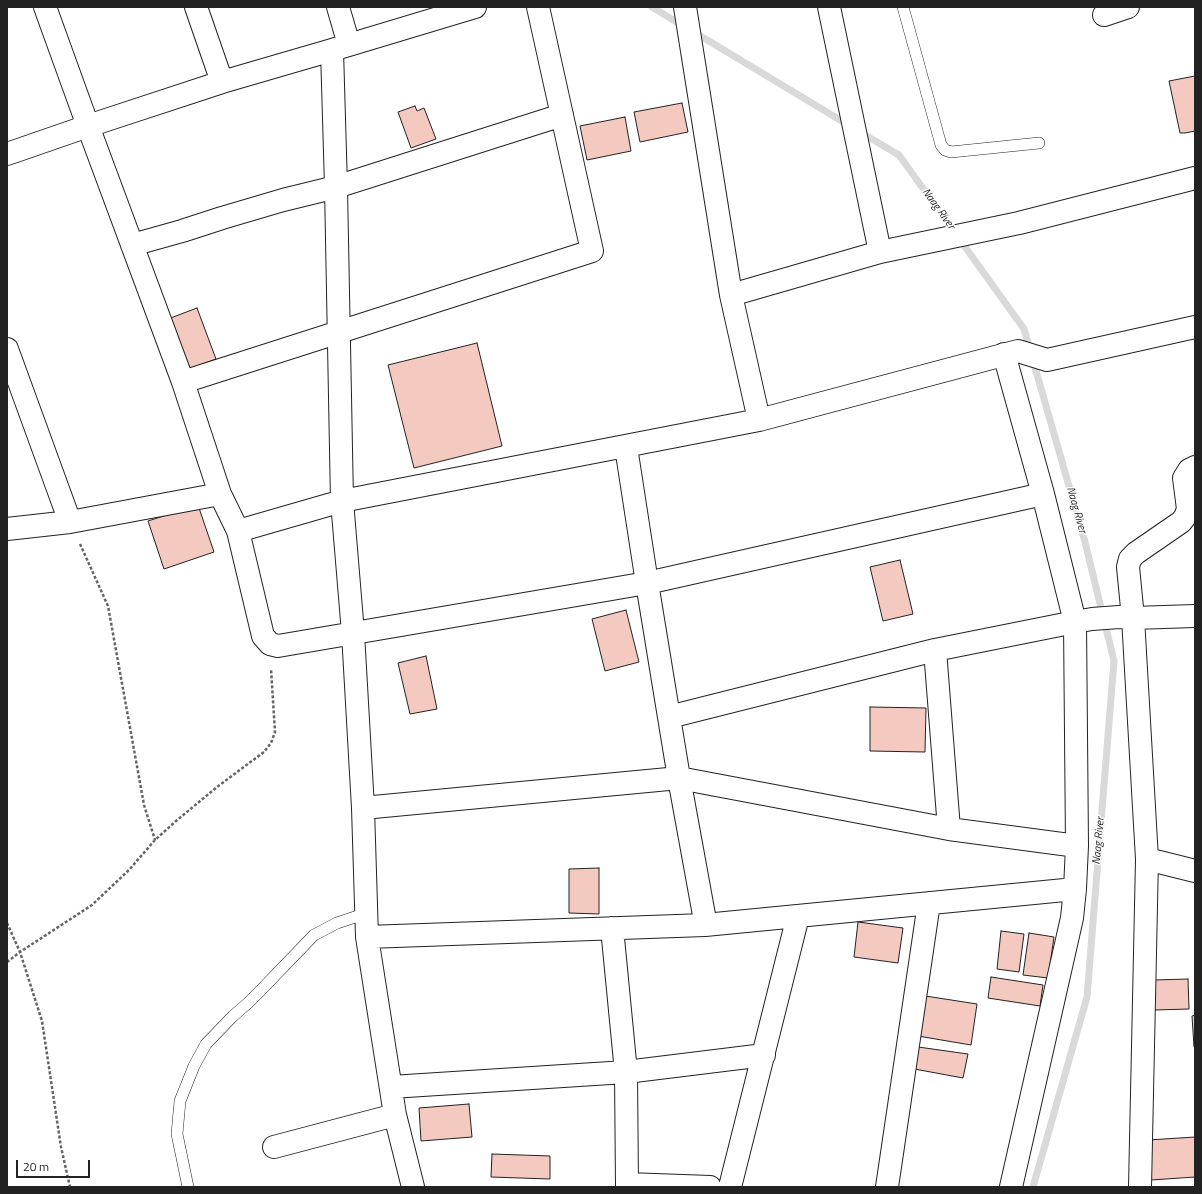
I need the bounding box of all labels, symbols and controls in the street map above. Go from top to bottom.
water label: Naag River [919,186,957,232]
water label: Naag River [1063,485,1089,535]
water label: Naag River [1090,817,1108,865]
scale bar [18,1152,92,1178]
text: 20 m [23,1157,49,1176]

